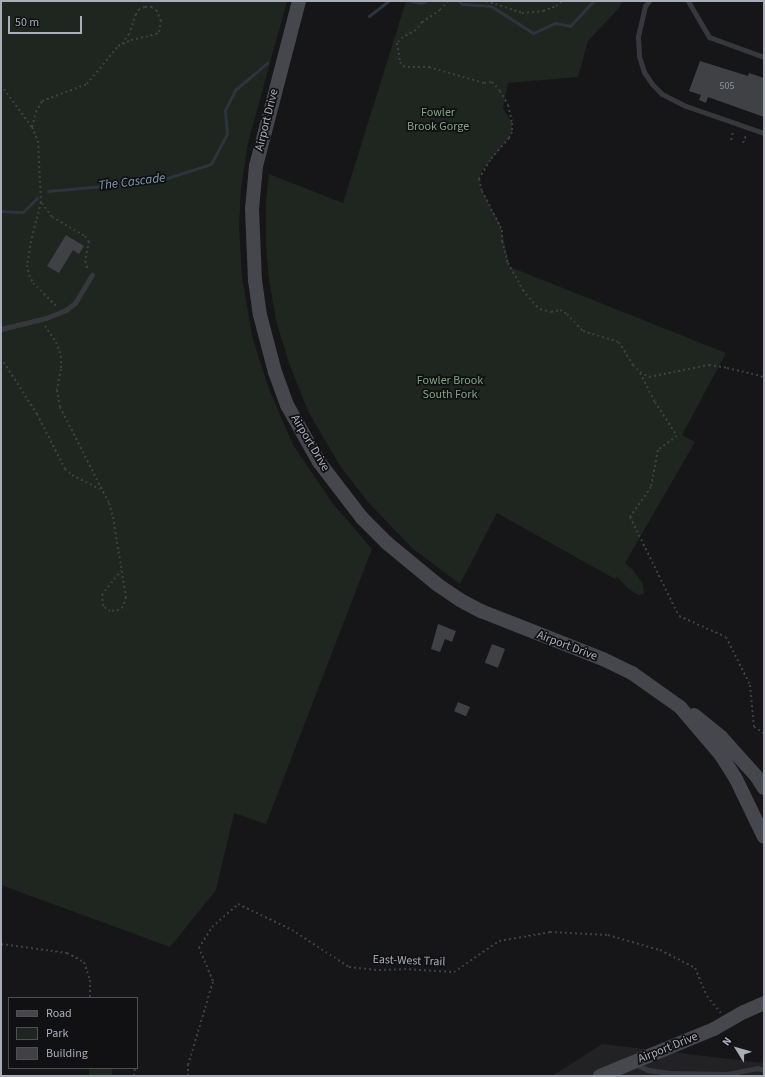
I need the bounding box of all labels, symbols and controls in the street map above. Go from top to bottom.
scale bar [10,8,84,34]
text: 50 m [15,14,39,31]
house number: 505 [720,81,734,93]
street label: Airport Drive [252,87,282,153]
park label: Fowler Brook Gorge [407,106,469,134]
water label: The Cascade [98,170,166,194]
park label: Fowler Brook South Fork [417,374,483,402]
street label: Airport Drive [287,412,333,474]
street label: Airport Drive [535,628,599,664]
street label: East-West Trail [372,953,446,969]
legend [8,997,138,1069]
text: Road [46,1005,72,1022]
text: Park [46,1025,68,1042]
street label: Airport Drive [636,1029,700,1067]
north arrow [717,1029,757,1069]
text: N [719,1034,735,1049]
text: Building [46,1045,88,1062]

